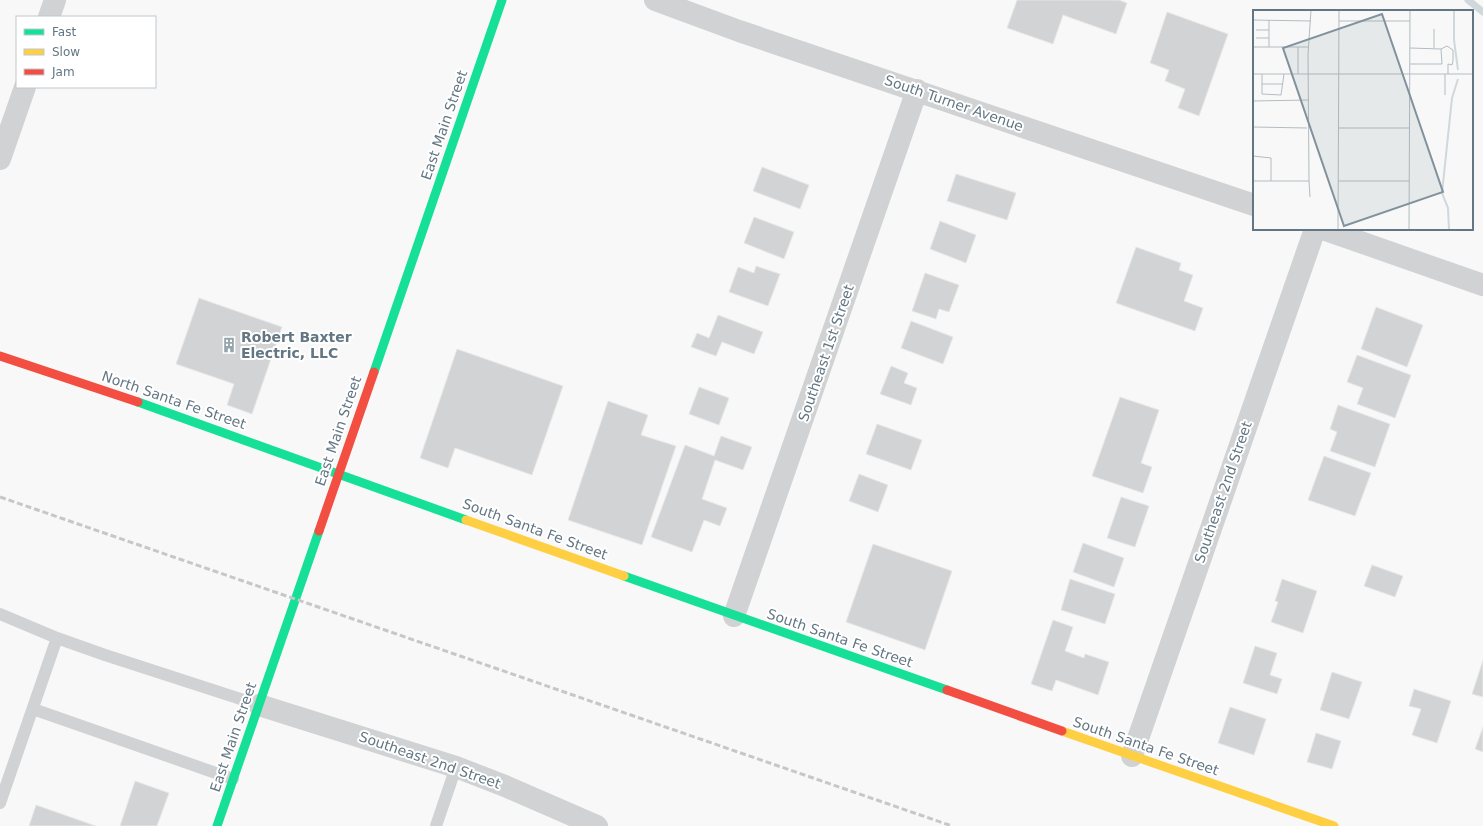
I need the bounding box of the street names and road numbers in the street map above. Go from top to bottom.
street label: East Main Street [418,68,470,182]
street label: South Turner Avenue [883,72,1025,134]
street label: Southeast 1st Street [795,282,857,424]
street label: North Santa Fe Street [100,368,249,432]
street label: East Main Street [312,374,364,488]
street label: Southeast 2nd Street [1191,419,1255,565]
street label: South Santa Fe Street [460,495,610,563]
street label: South Santa Fe Street [765,606,915,671]
street label: East Main Street [207,680,259,794]
street label: South Santa Fe Street [1071,714,1221,779]
street label: Southeast 2nd Street [357,728,503,792]

